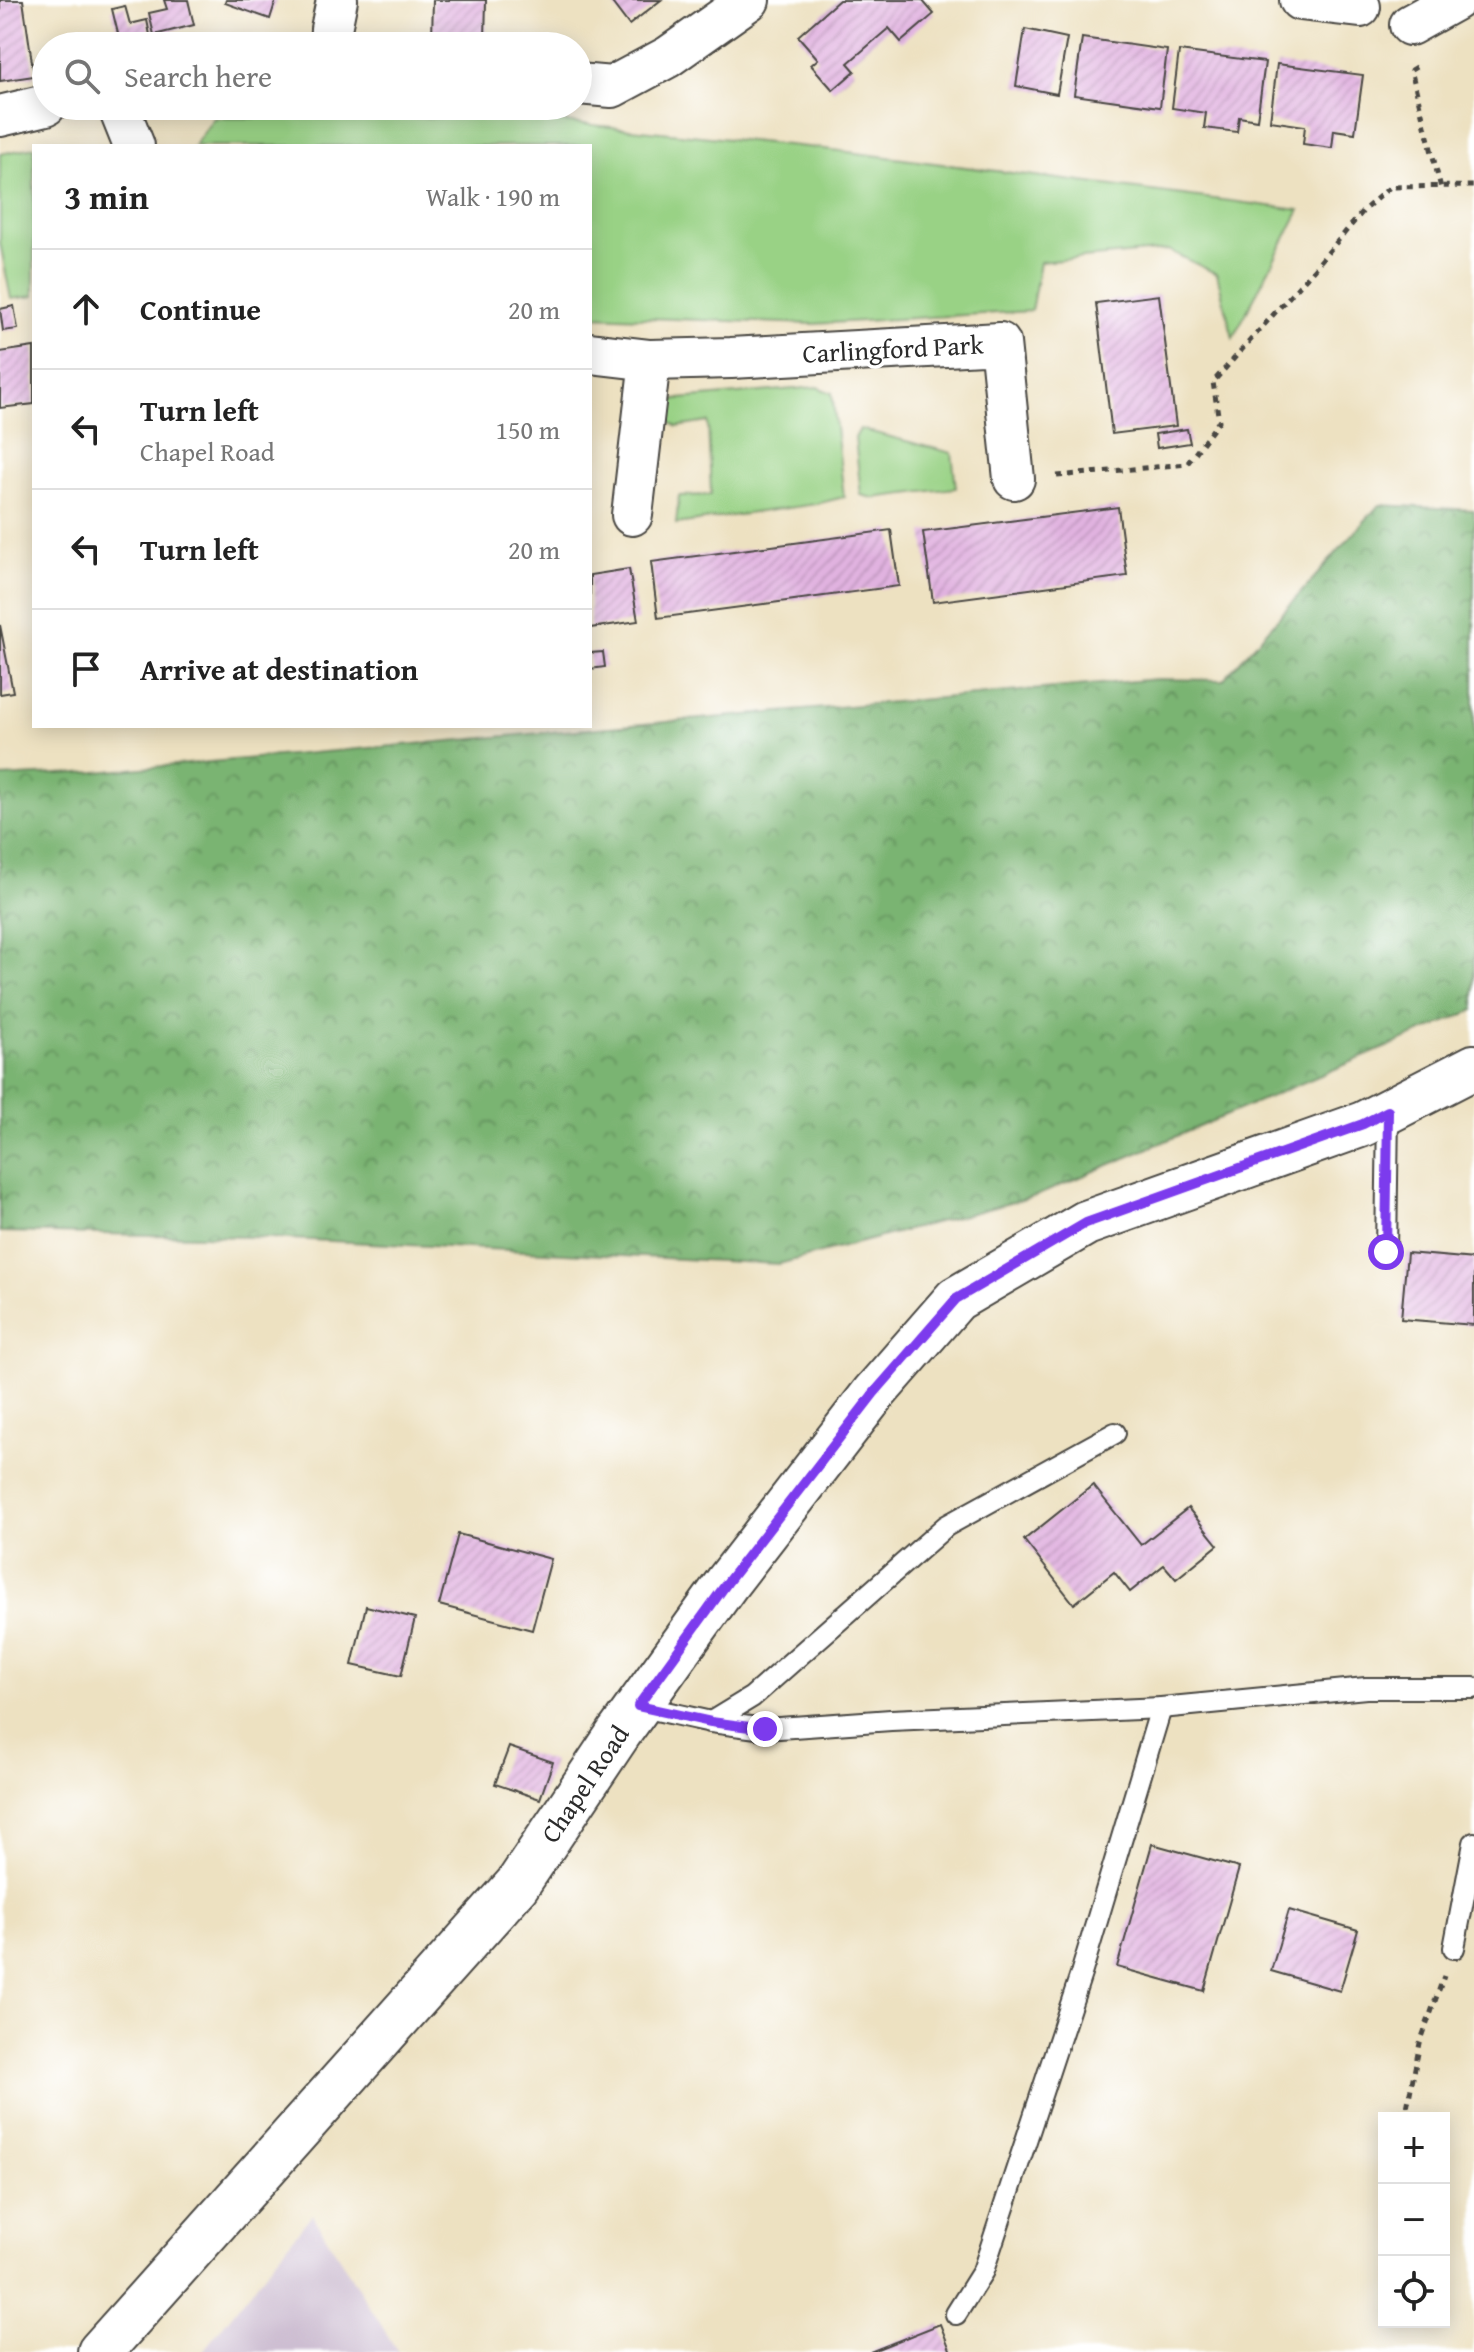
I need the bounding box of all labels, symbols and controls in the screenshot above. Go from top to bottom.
search box [32,32,592,120]
icon: search [60,54,104,98]
text: Search here [124,54,272,98]
text: 3 min [64,172,149,221]
text: Walk · 190 m [426,177,560,216]
icon: ahead [64,287,108,331]
text: Continue [140,287,261,331]
text: 20 m [508,290,560,329]
street label: Carlingford Park [802,324,985,373]
text: Turn left [140,388,259,432]
icon: left [64,407,108,451]
text: 150 m [495,410,560,449]
text: Chapel Road [140,432,275,471]
icon: left [64,527,108,571]
text: Turn left [140,527,259,571]
text: 20 m [508,530,560,569]
icon: arrive [64,647,108,691]
text: Arrive at destination [140,647,418,691]
route start [1368,1234,1404,1270]
route end [747,1711,783,1747]
street label: Chapel Road [531,1717,638,1850]
map controls [1378,2112,1450,2328]
button: + [1378,2112,1450,2184]
button: − [1378,2184,1450,2256]
button: locate [1378,2256,1450,2328]

